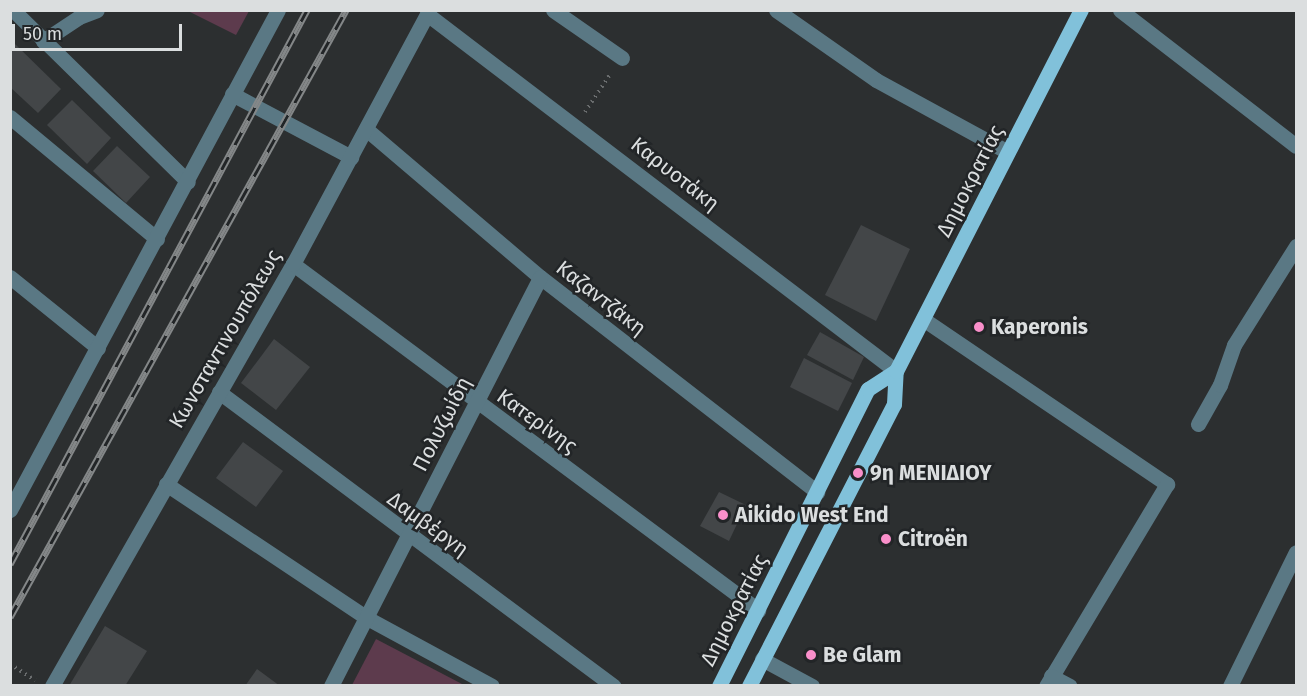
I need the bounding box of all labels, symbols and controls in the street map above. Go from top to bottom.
scale bar [15,12,184,50]
text: 50 m [23,23,62,45]
street label: Δημοκρατίας [931,121,1009,241]
street label: Καρυοτάκη [626,132,724,216]
street label: Κωνσταντινουπόλεως [164,245,286,433]
street label: Καζαντζάκη [551,255,651,341]
place label: Kaperonis [991,314,1088,340]
marker: Kaperonis [972,320,986,334]
street label: Πολυζωίδη [407,373,477,475]
street label: Κατερίνης [492,383,582,459]
place label: 9η ΜΕΝΙΔΙΟΥ [870,460,991,486]
marker: 9η ΜΕΝΙΔΙΟΥ [851,466,865,480]
street label: Δαμβέργη [383,486,473,562]
place label: Aikido West End [735,502,889,528]
marker: Aikido West End [716,508,730,522]
place label: Citroën [898,526,968,552]
marker: Citroën [879,532,893,546]
street label: Δημοκρατίας [695,550,773,670]
place label: Be Glam [823,642,901,668]
marker: Be Glam [804,648,818,662]

